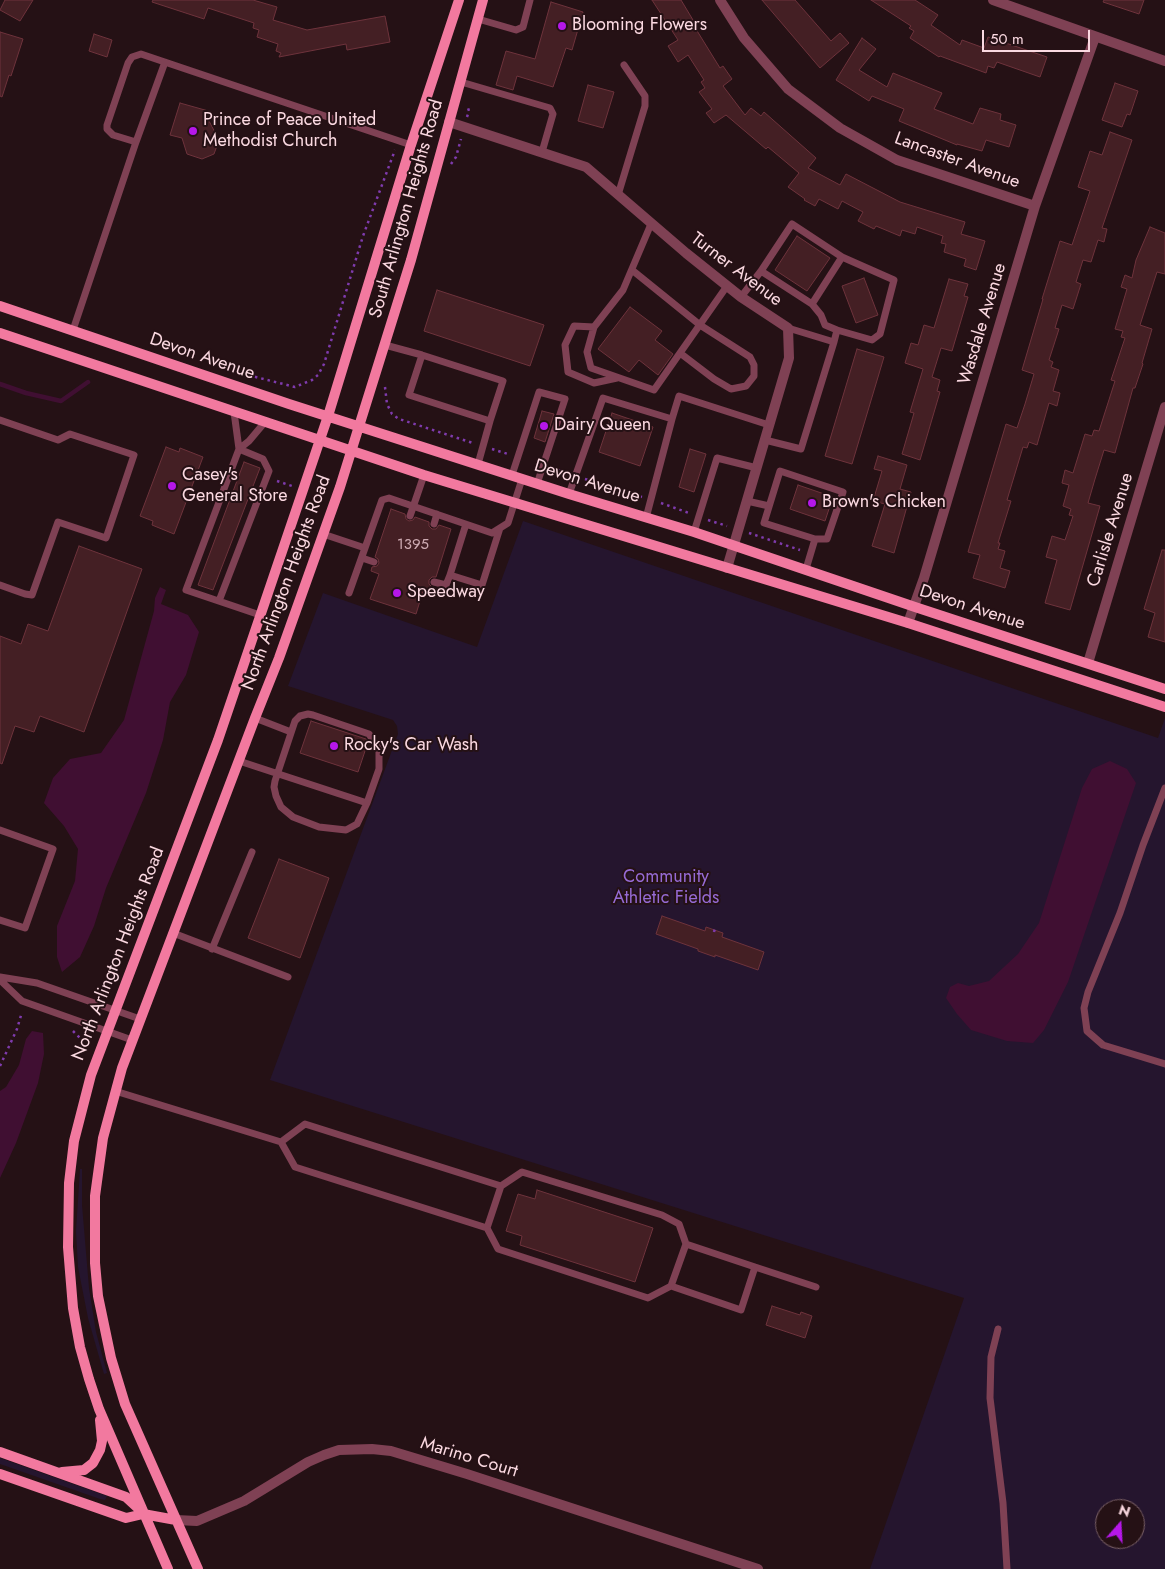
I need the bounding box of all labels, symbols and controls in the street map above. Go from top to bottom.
place label: Blooming Flowers [572,15,707,37]
marker: Blooming Flowers [556,20,568,32]
scale bar [985,20,1092,52]
text: 50 m [990,28,1024,50]
street label: South Arlington Heights Road [365,97,449,321]
place label: Prince of Peace United Methodist Church [203,110,376,152]
marker: Prince of Peace United Methodist Church [187,125,199,137]
street label: Lancaster Avenue [891,128,1023,194]
street label: Turner Avenue [686,229,786,311]
street label: Wasdale Avenue [954,261,1012,387]
street label: Devon Avenue [147,329,257,385]
place label: Dairy Queen [554,415,651,437]
marker: Dairy Queen [538,420,550,432]
street label: Devon Avenue [531,456,643,508]
place label: Casey's General Store [182,465,287,508]
street label: Carlisle Avenue [1083,470,1139,590]
street label: North Arlington Heights Road [238,473,336,693]
marker: Casey's General Store [166,480,178,492]
place label: Brown's Chicken [822,492,946,514]
marker: Brown's Chicken [806,497,818,509]
house number: 1395 [397,536,429,554]
street label: Devon Avenue [917,581,1027,635]
place label: Speedway [407,582,485,604]
marker: Speedway [391,587,403,599]
place label: Rocky's Car Wash [344,735,479,757]
marker: Rocky's Car Wash [328,740,340,752]
street label: North Arlington Heights Road [68,844,170,1064]
park label: Community Athletic Fields [613,867,719,910]
street label: Marino Court [418,1433,520,1483]
north arrow [1095,1499,1145,1549]
text: N [1116,1499,1133,1522]

